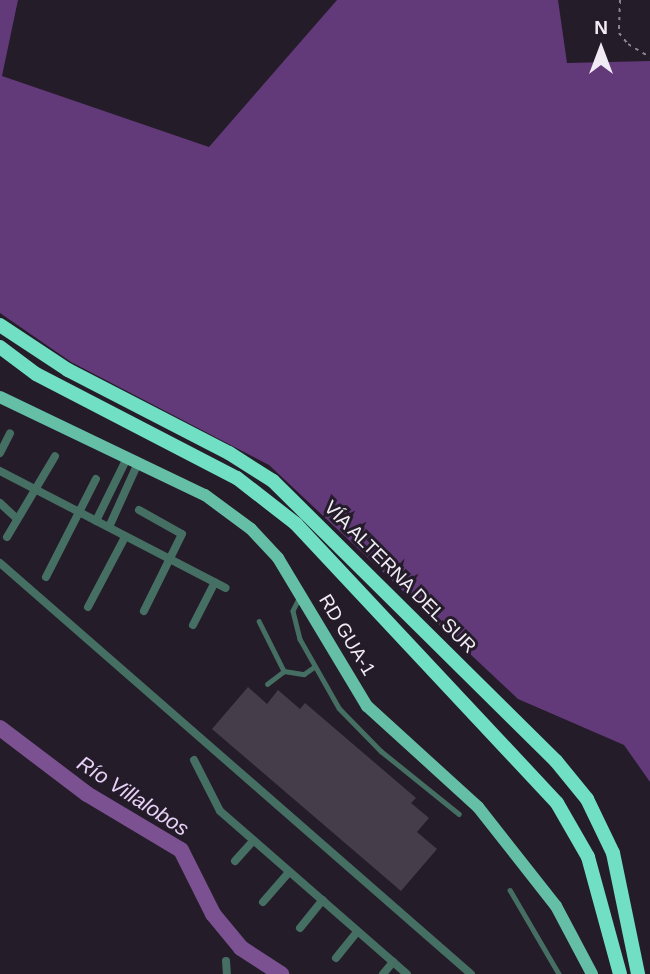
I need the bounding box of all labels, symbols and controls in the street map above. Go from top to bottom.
north arrow [566,14,636,84]
text: N [594,17,608,38]
street label: VÍA ALTERNA DEL SUR [318,495,482,659]
street label: RD GUA-1 [314,590,380,680]
water label: Río Villalobos [72,751,194,841]

